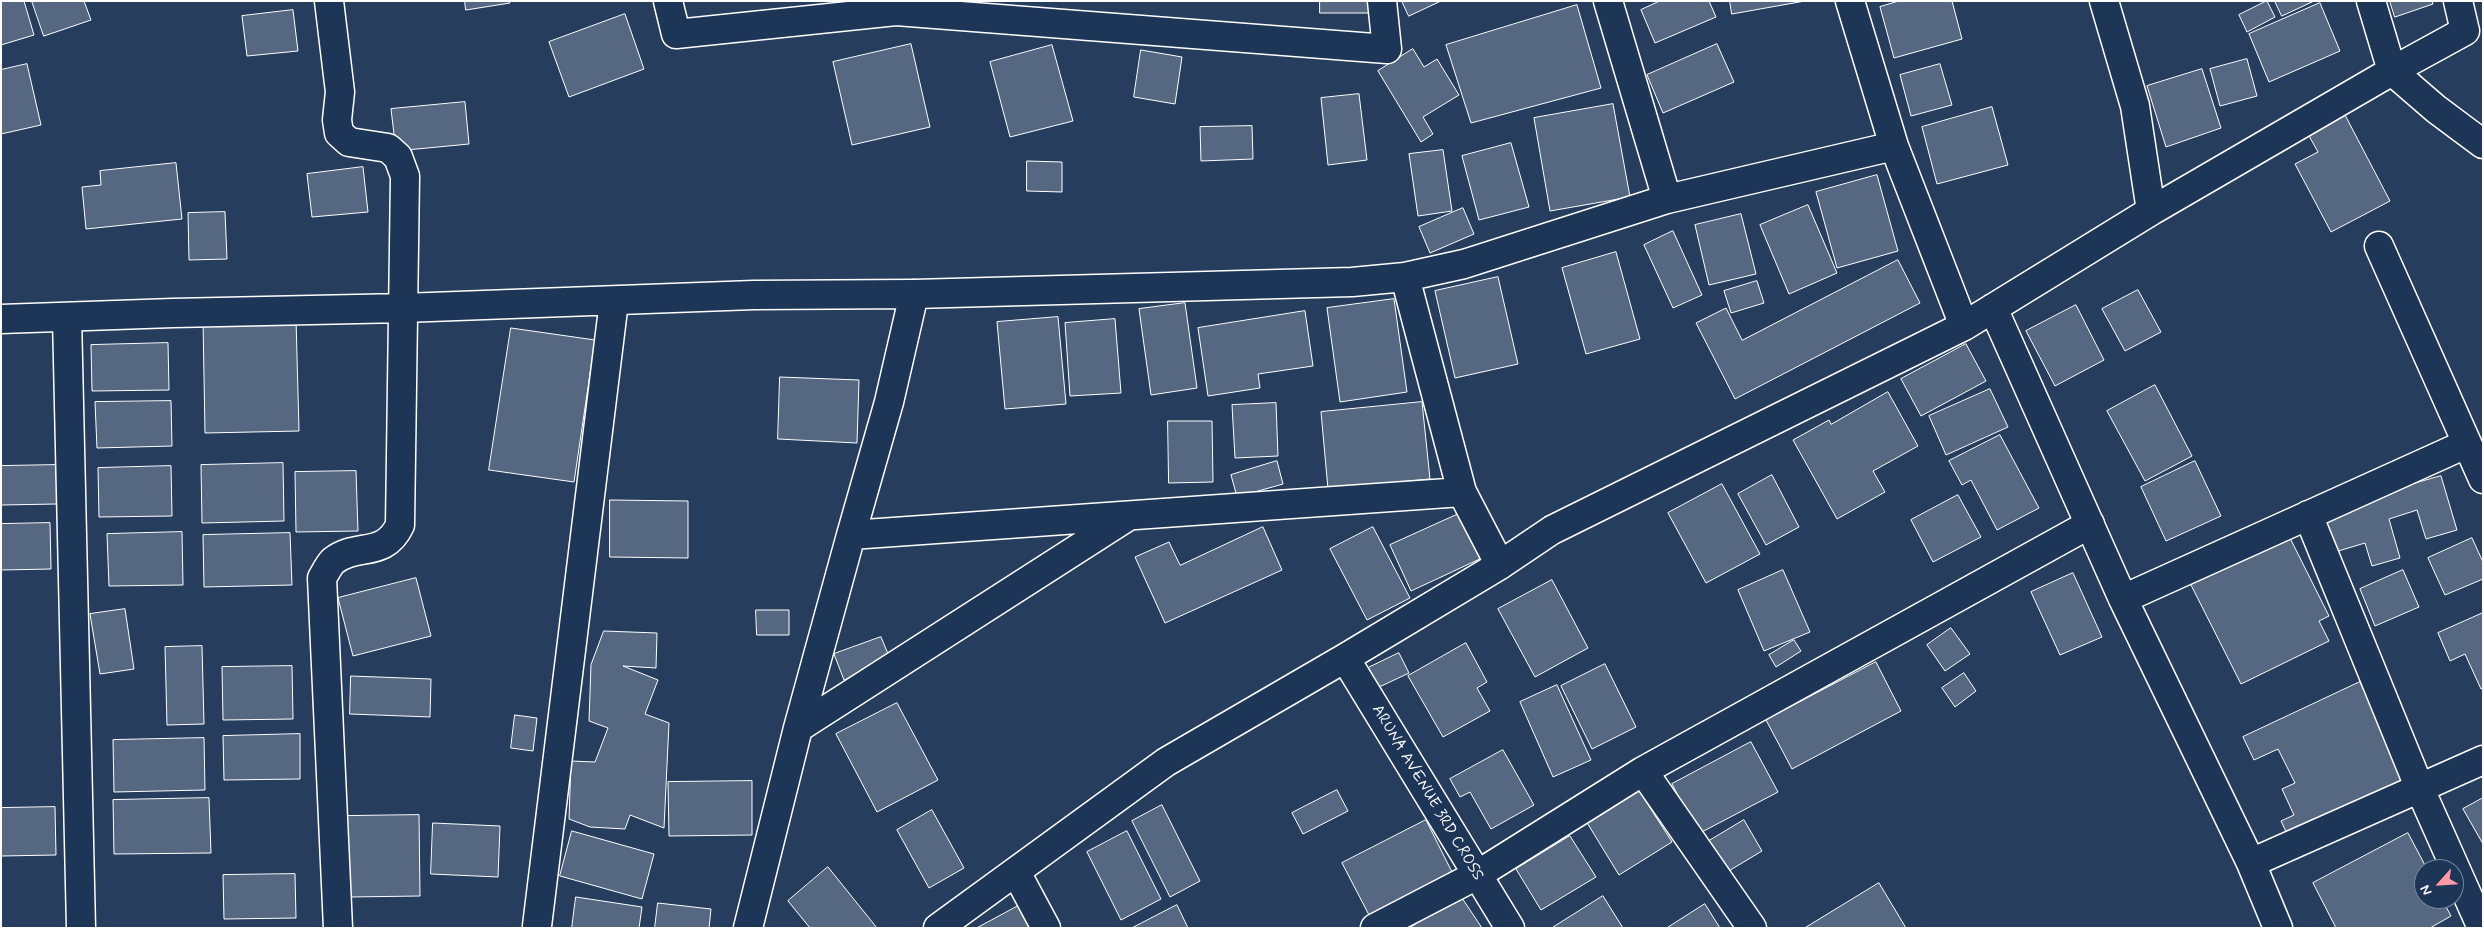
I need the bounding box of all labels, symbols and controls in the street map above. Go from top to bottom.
street label: ARUNA AVENUE 3RD CROSS [1367,702,1487,884]
north arrow [2414,859,2464,909]
text: N [2416,882,2437,898]

